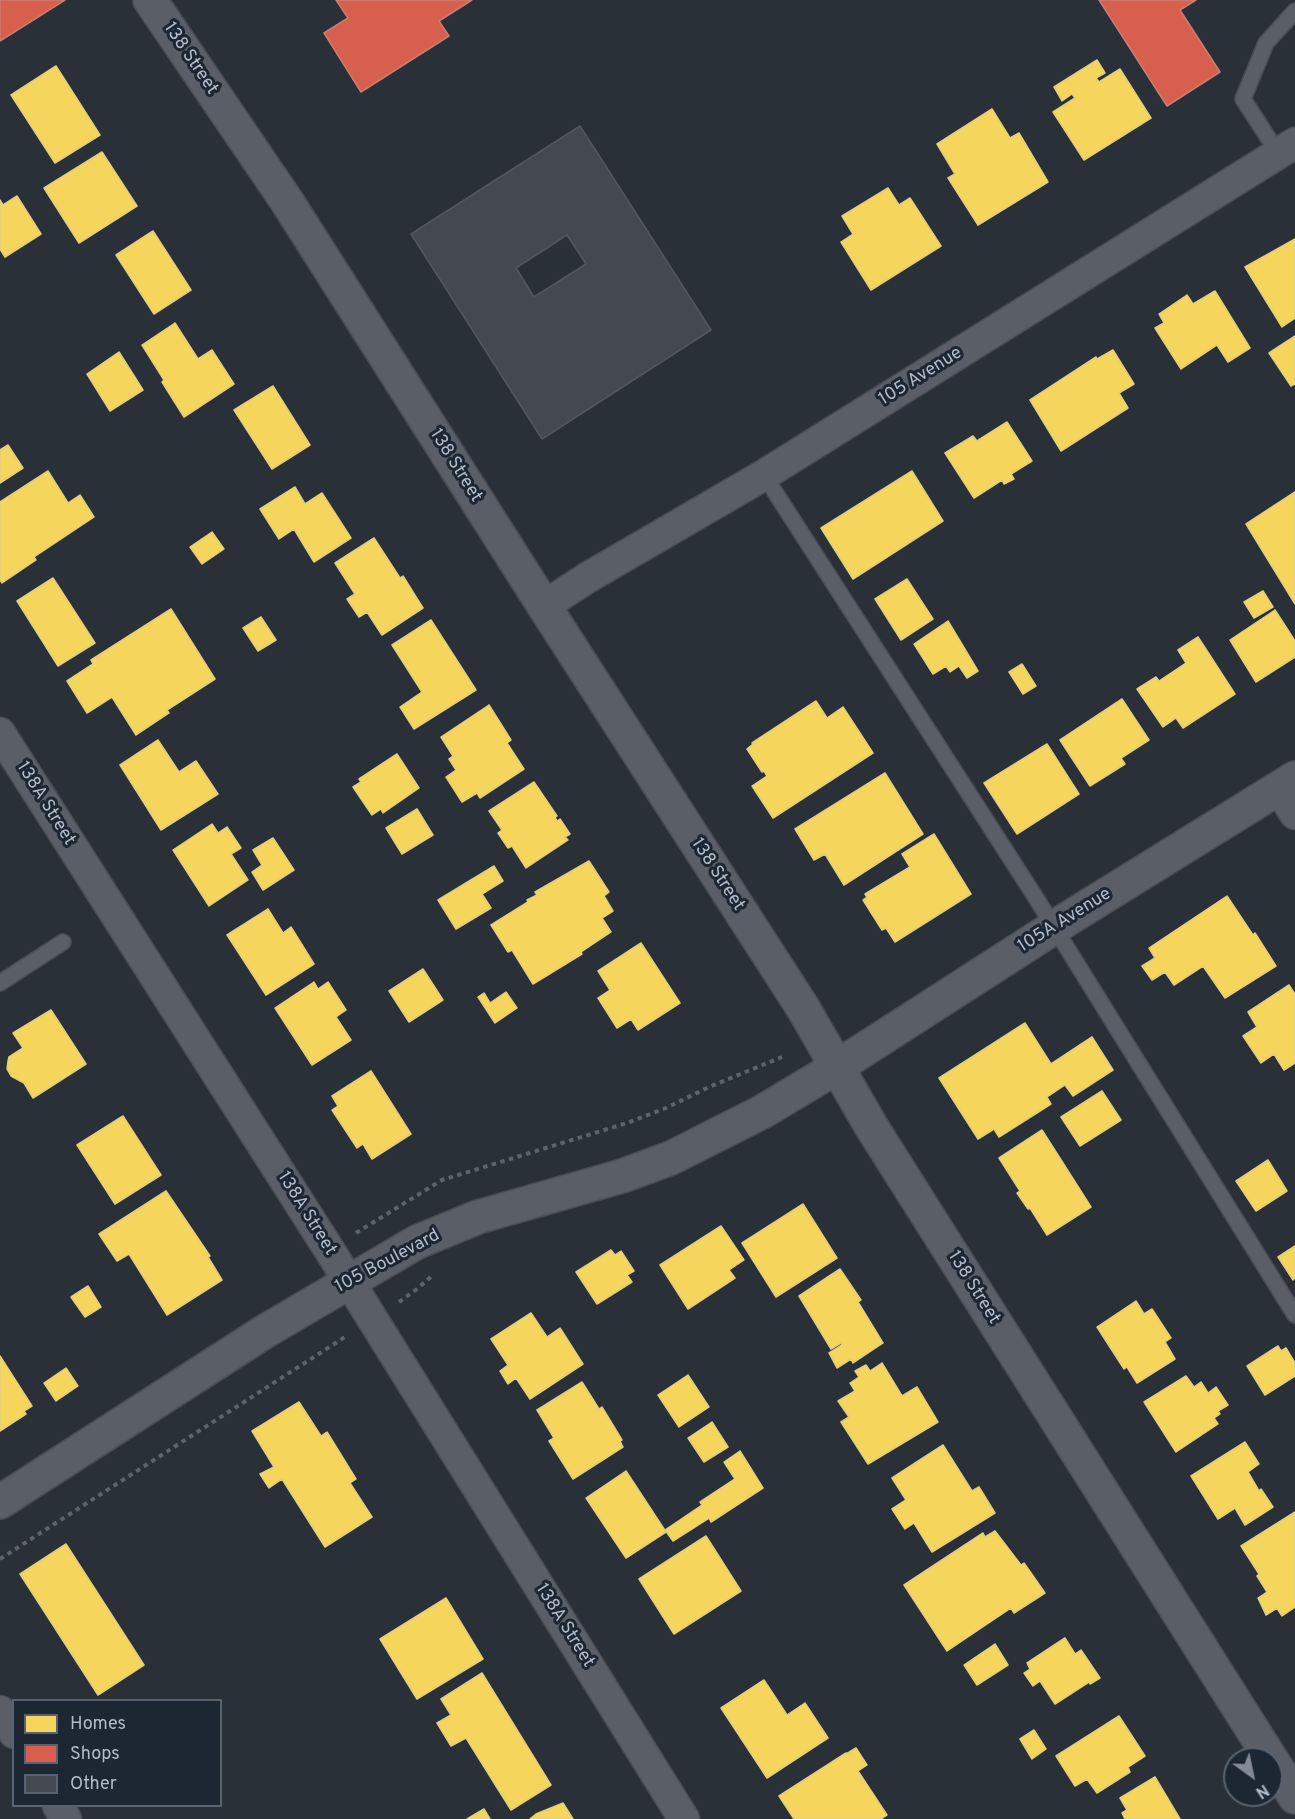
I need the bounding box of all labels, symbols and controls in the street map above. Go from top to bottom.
street label: 138 Street [158,19,222,99]
street label: 105 Avenue [875,343,967,411]
street label: 138 Street [424,425,486,507]
street label: 138A Street [11,758,79,850]
street label: 138 Street [686,835,748,915]
street label: 105A Avenue [1014,884,1116,958]
street label: 138A Street [272,1168,340,1260]
street label: 105 Boulevard [332,1225,444,1299]
street label: 138 Street [942,1247,1004,1329]
street label: 138A Street [530,1580,598,1672]
legend [12,1699,222,1807]
text: Homes [70,1713,126,1736]
text: Shops [70,1743,120,1766]
north arrow [1223,1747,1283,1807]
text: Other [70,1773,117,1796]
text: N [1251,1779,1272,1802]

